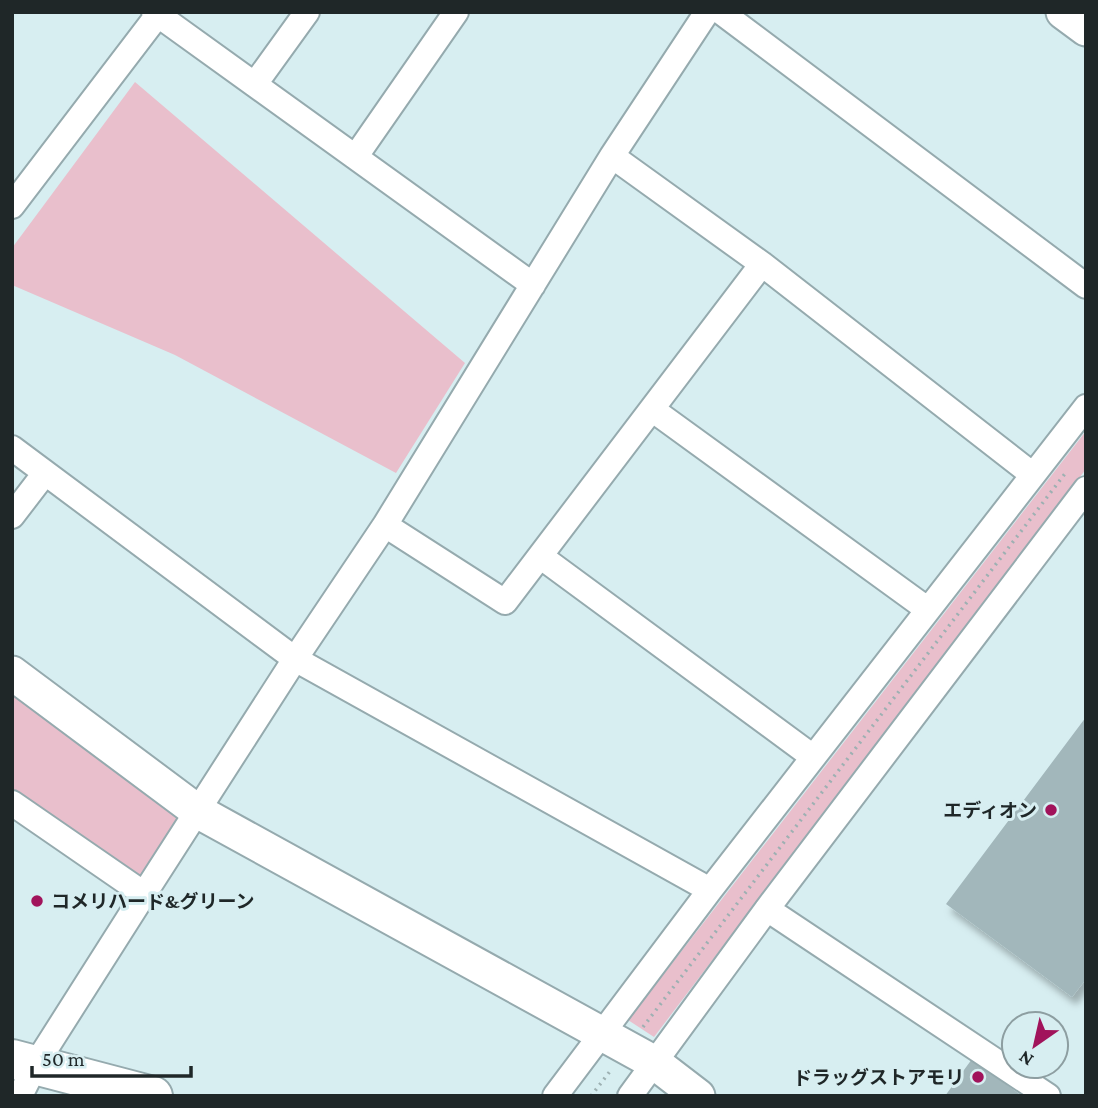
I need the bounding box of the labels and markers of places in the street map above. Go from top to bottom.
place label: エディオン [943,800,1037,821]
marker: エディオン [1043,802,1059,818]
place label: コメリハード&グリーン [51,891,254,912]
marker: コメリハード&グリーン [29,893,45,909]
place label: ドラッグストアモリ [793,1067,964,1088]
marker: ドラッグストアモリ [970,1069,986,1085]

